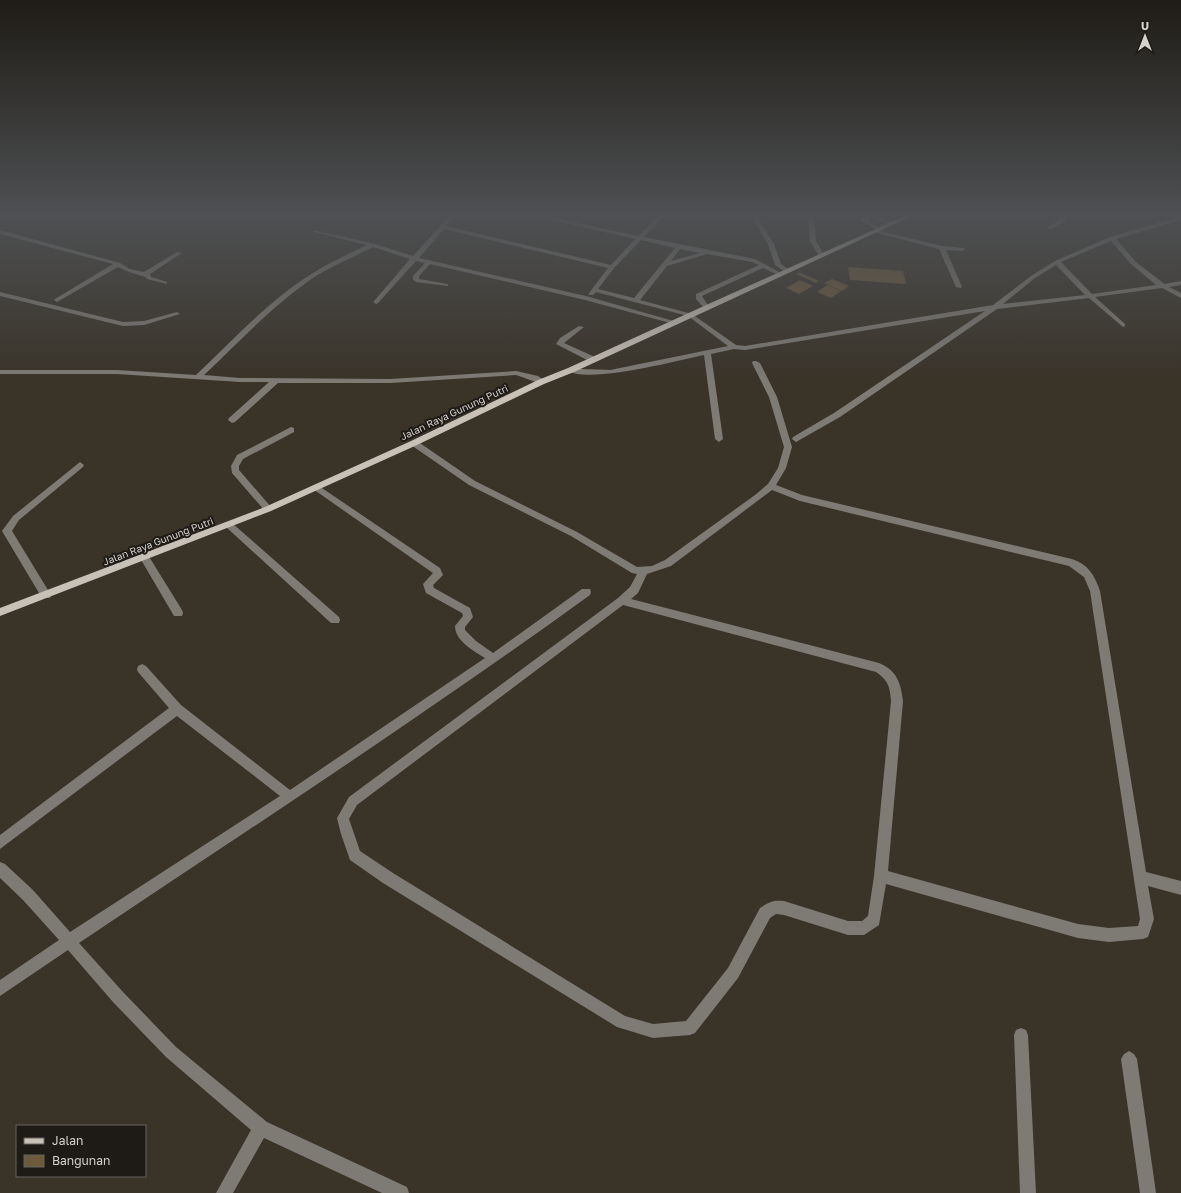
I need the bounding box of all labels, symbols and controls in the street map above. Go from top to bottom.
north arrow [1125,16,1165,56]
text: U [1141,19,1149,32]
street label: Jalan Raya Gunung Putri [398,382,510,442]
street label: Jalan Raya Gunung Putri [101,514,215,568]
legend [16,1125,146,1177]
text: Jalan [52,1133,83,1148]
text: Bangunan [52,1153,110,1168]

